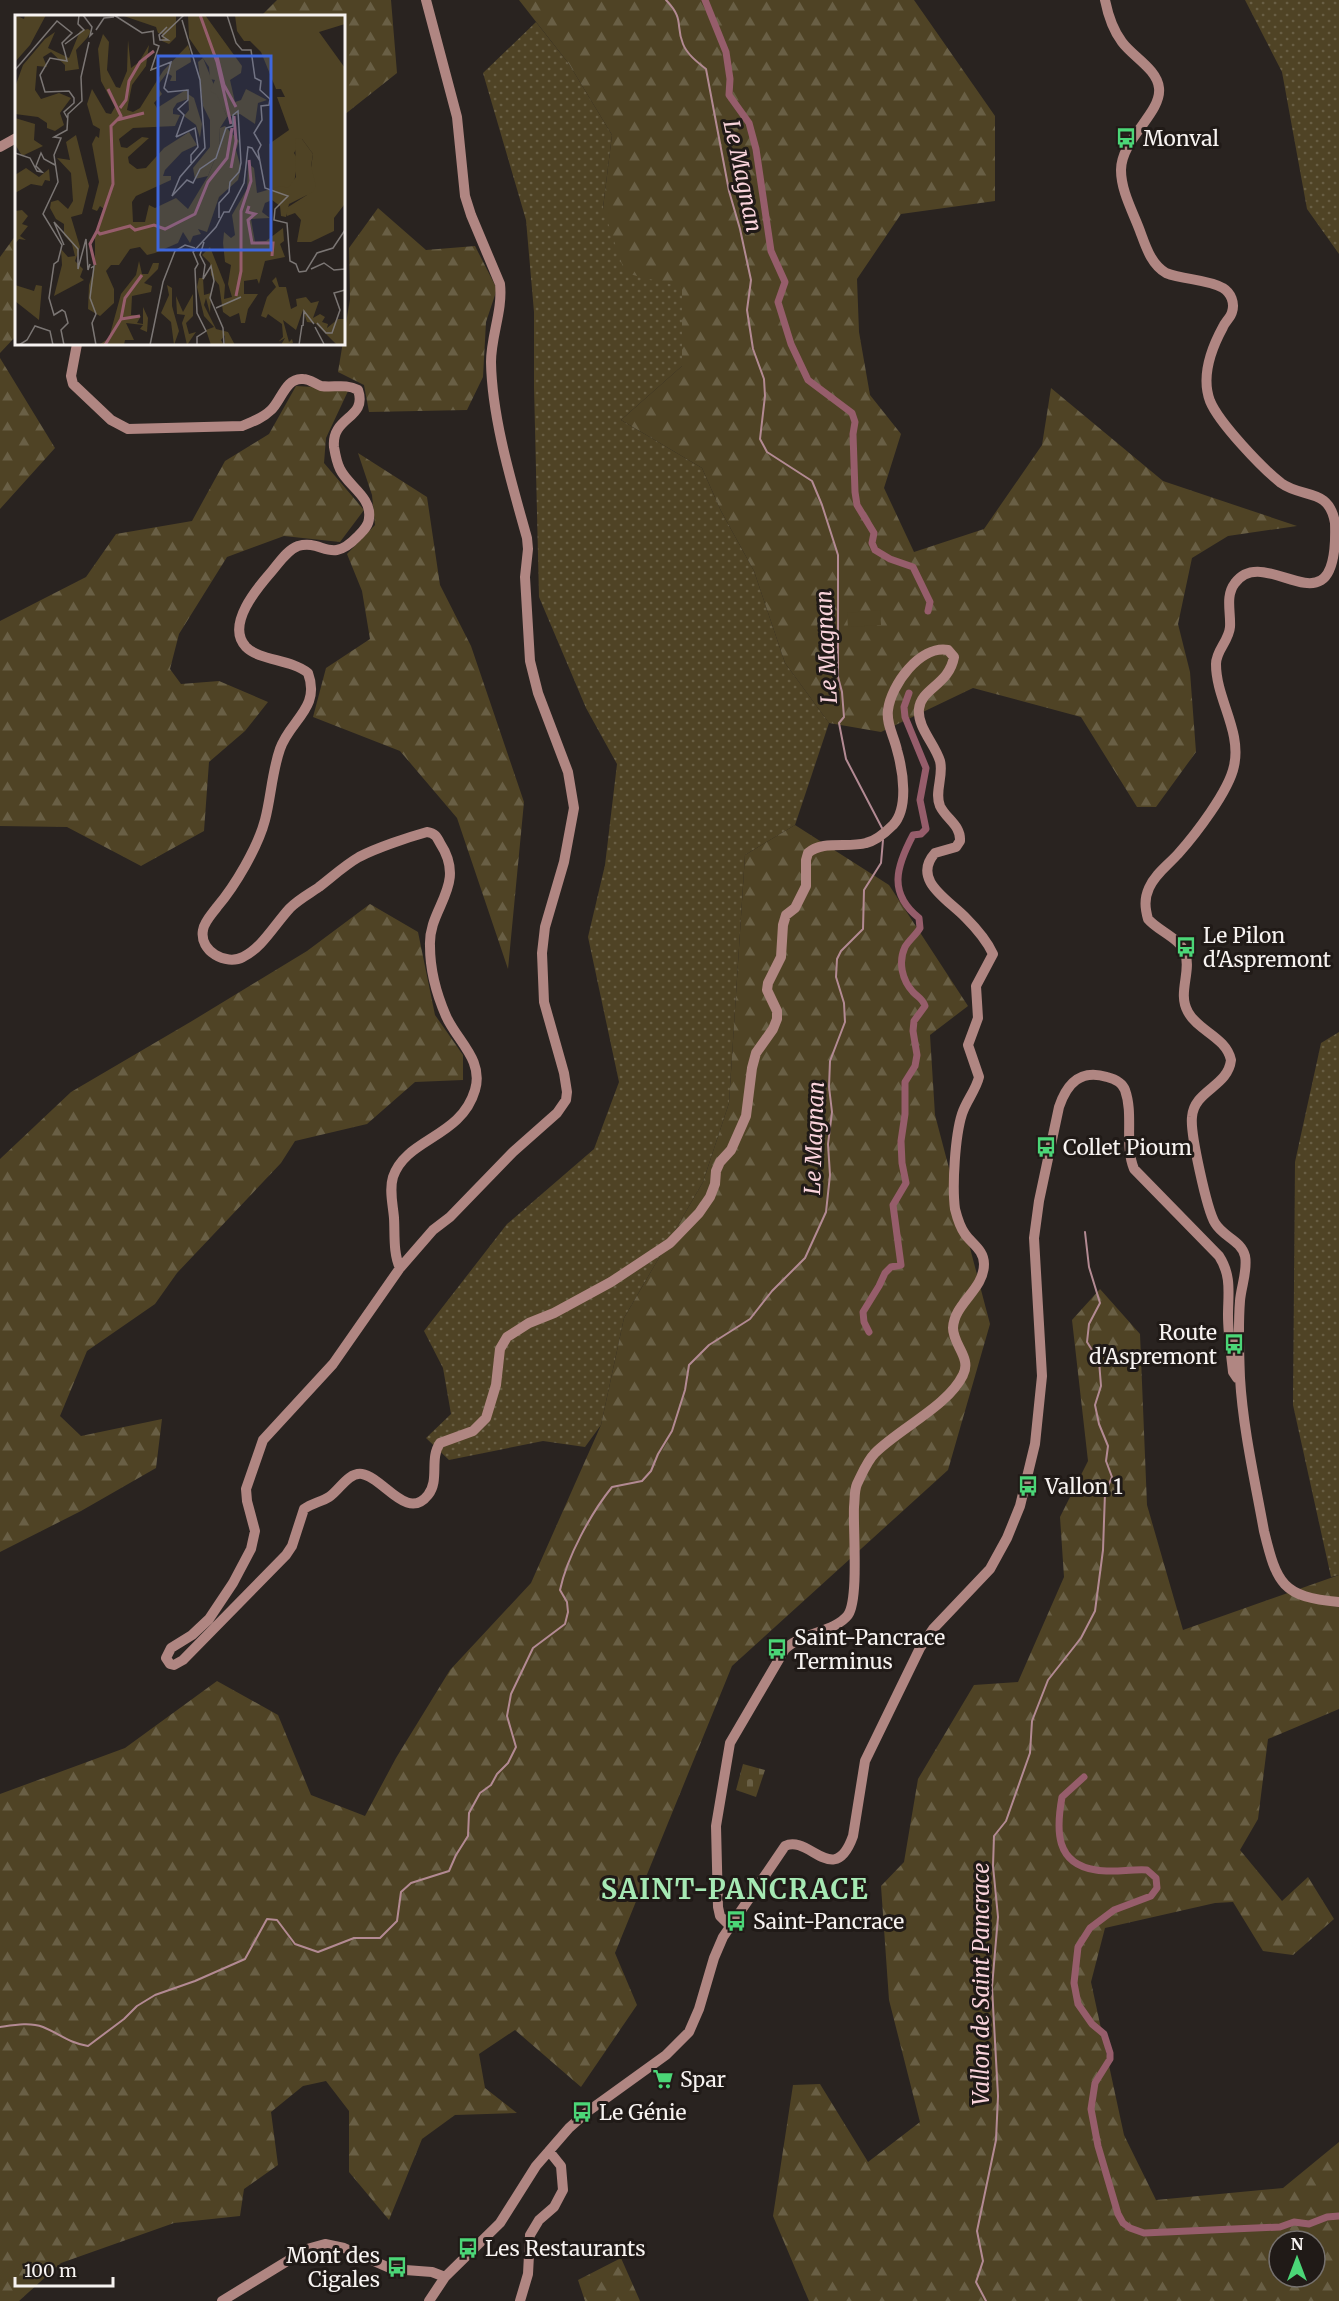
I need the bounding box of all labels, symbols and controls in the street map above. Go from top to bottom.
inset map [15,15,345,345]
water label: Le Magnan [717,118,769,234]
place label: Monval [1143,125,1220,152]
bus stop icon: Monval [1114,126,1138,150]
water label: Le Magnan [809,590,843,704]
place label: Le Pilon d'Aspremont [1203,922,1331,973]
bus stop icon: Le Pilon d'Aspremont [1174,935,1198,959]
water label: Le Magnan [798,1081,830,1195]
place label: Collet Pioum [1063,1134,1192,1161]
bus stop icon: Collet Pioum [1034,1135,1058,1159]
place label: Route d'Aspremont [1089,1319,1217,1370]
bus stop icon: Route d'Aspremont [1222,1332,1246,1356]
place label: Vallon 1 [1044,1473,1123,1500]
bus stop icon: Vallon 1 [1016,1474,1040,1498]
place label: Saint-Pancrace Terminus [794,1624,945,1675]
bus stop icon: Saint-Pancrace Terminus [765,1637,789,1661]
water label: Vallon de Saint Pancrace [967,1862,995,2106]
district label: SAINT-PANCRACE [601,1872,869,1906]
place label: Saint-Pancrace [753,1908,904,1935]
bus stop icon: Saint-Pancrace [724,1909,748,1933]
place label: Spar [680,2066,726,2093]
supermarket icon: Spar [651,2067,675,2091]
place label: Le Génie [599,2099,687,2126]
bus stop icon: Le Génie [570,2100,594,2124]
north arrow [1267,2229,1327,2289]
text: N [1291,2234,1304,2254]
place label: Les Restaurants [485,2235,646,2262]
bus stop icon: Les Restaurants [456,2236,480,2260]
place label: Mont des Cigales [286,2242,380,2293]
scale bar [15,2250,112,2288]
bus stop icon: Mont des Cigales [385,2255,409,2279]
text: 100 m [24,2259,77,2282]

